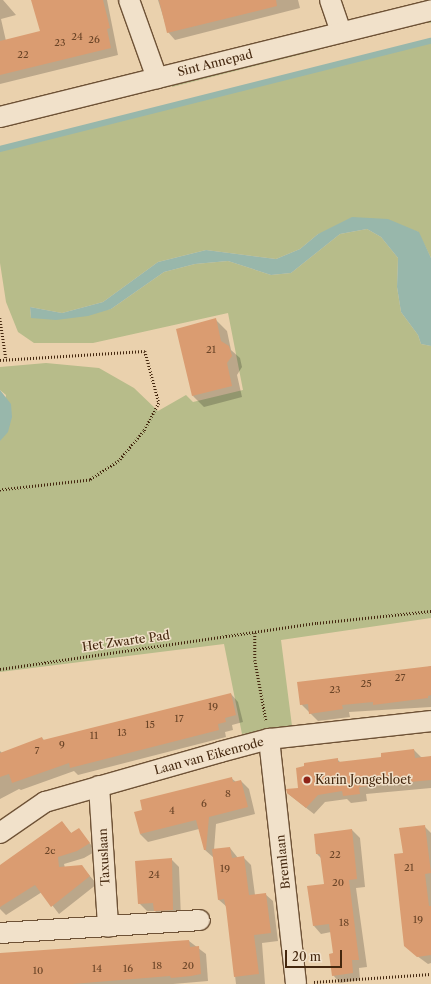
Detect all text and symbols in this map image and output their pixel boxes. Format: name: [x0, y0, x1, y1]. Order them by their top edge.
house number: 24: [71, 31, 83, 43]
house number: 26: [88, 34, 100, 46]
house number: 23: [54, 37, 66, 49]
street label: Sint Annepad: [176, 47, 254, 79]
house number: 22: [17, 49, 29, 61]
house number: 21: [206, 344, 216, 356]
street label: Het Zwarte Pad: [81, 628, 171, 654]
house number: 27: [395, 672, 405, 684]
house number: 25: [360, 678, 372, 690]
house number: 23: [329, 684, 341, 696]
house number: 19: [208, 701, 218, 713]
house number: 17: [174, 713, 184, 725]
house number: 15: [145, 719, 155, 731]
house number: 13: [117, 727, 127, 739]
house number: 11: [90, 730, 98, 742]
street label: Laan van Eikenrode: [152, 734, 266, 778]
house number: 9: [59, 739, 65, 751]
house number: 7: [35, 745, 39, 757]
place label: Karin Jongebloet: [315, 773, 411, 787]
marker: Karin Jongebloet: [302, 775, 312, 785]
house number: 8: [225, 788, 231, 800]
house number: 6: [201, 798, 207, 810]
house number: 4: [169, 805, 175, 817]
street label: Taxuslaan: [95, 828, 113, 886]
street label: Bremlaan: [273, 834, 293, 890]
house number: 2c: [45, 845, 55, 857]
house number: 22: [329, 849, 341, 861]
house number: 21: [404, 862, 414, 874]
house number: 19: [220, 863, 230, 875]
house number: 24: [148, 869, 160, 881]
house number: 20: [332, 877, 344, 889]
house number: 19: [413, 914, 423, 926]
house number: 18: [339, 917, 349, 929]
scale bar: [287, 942, 344, 968]
text: 20 m: [292, 949, 321, 964]
house number: 18: [152, 960, 162, 972]
house number: 20: [182, 960, 194, 972]
house number: 14: [92, 963, 102, 975]
house number: 16: [123, 963, 133, 975]
house number: 10: [33, 965, 43, 977]

